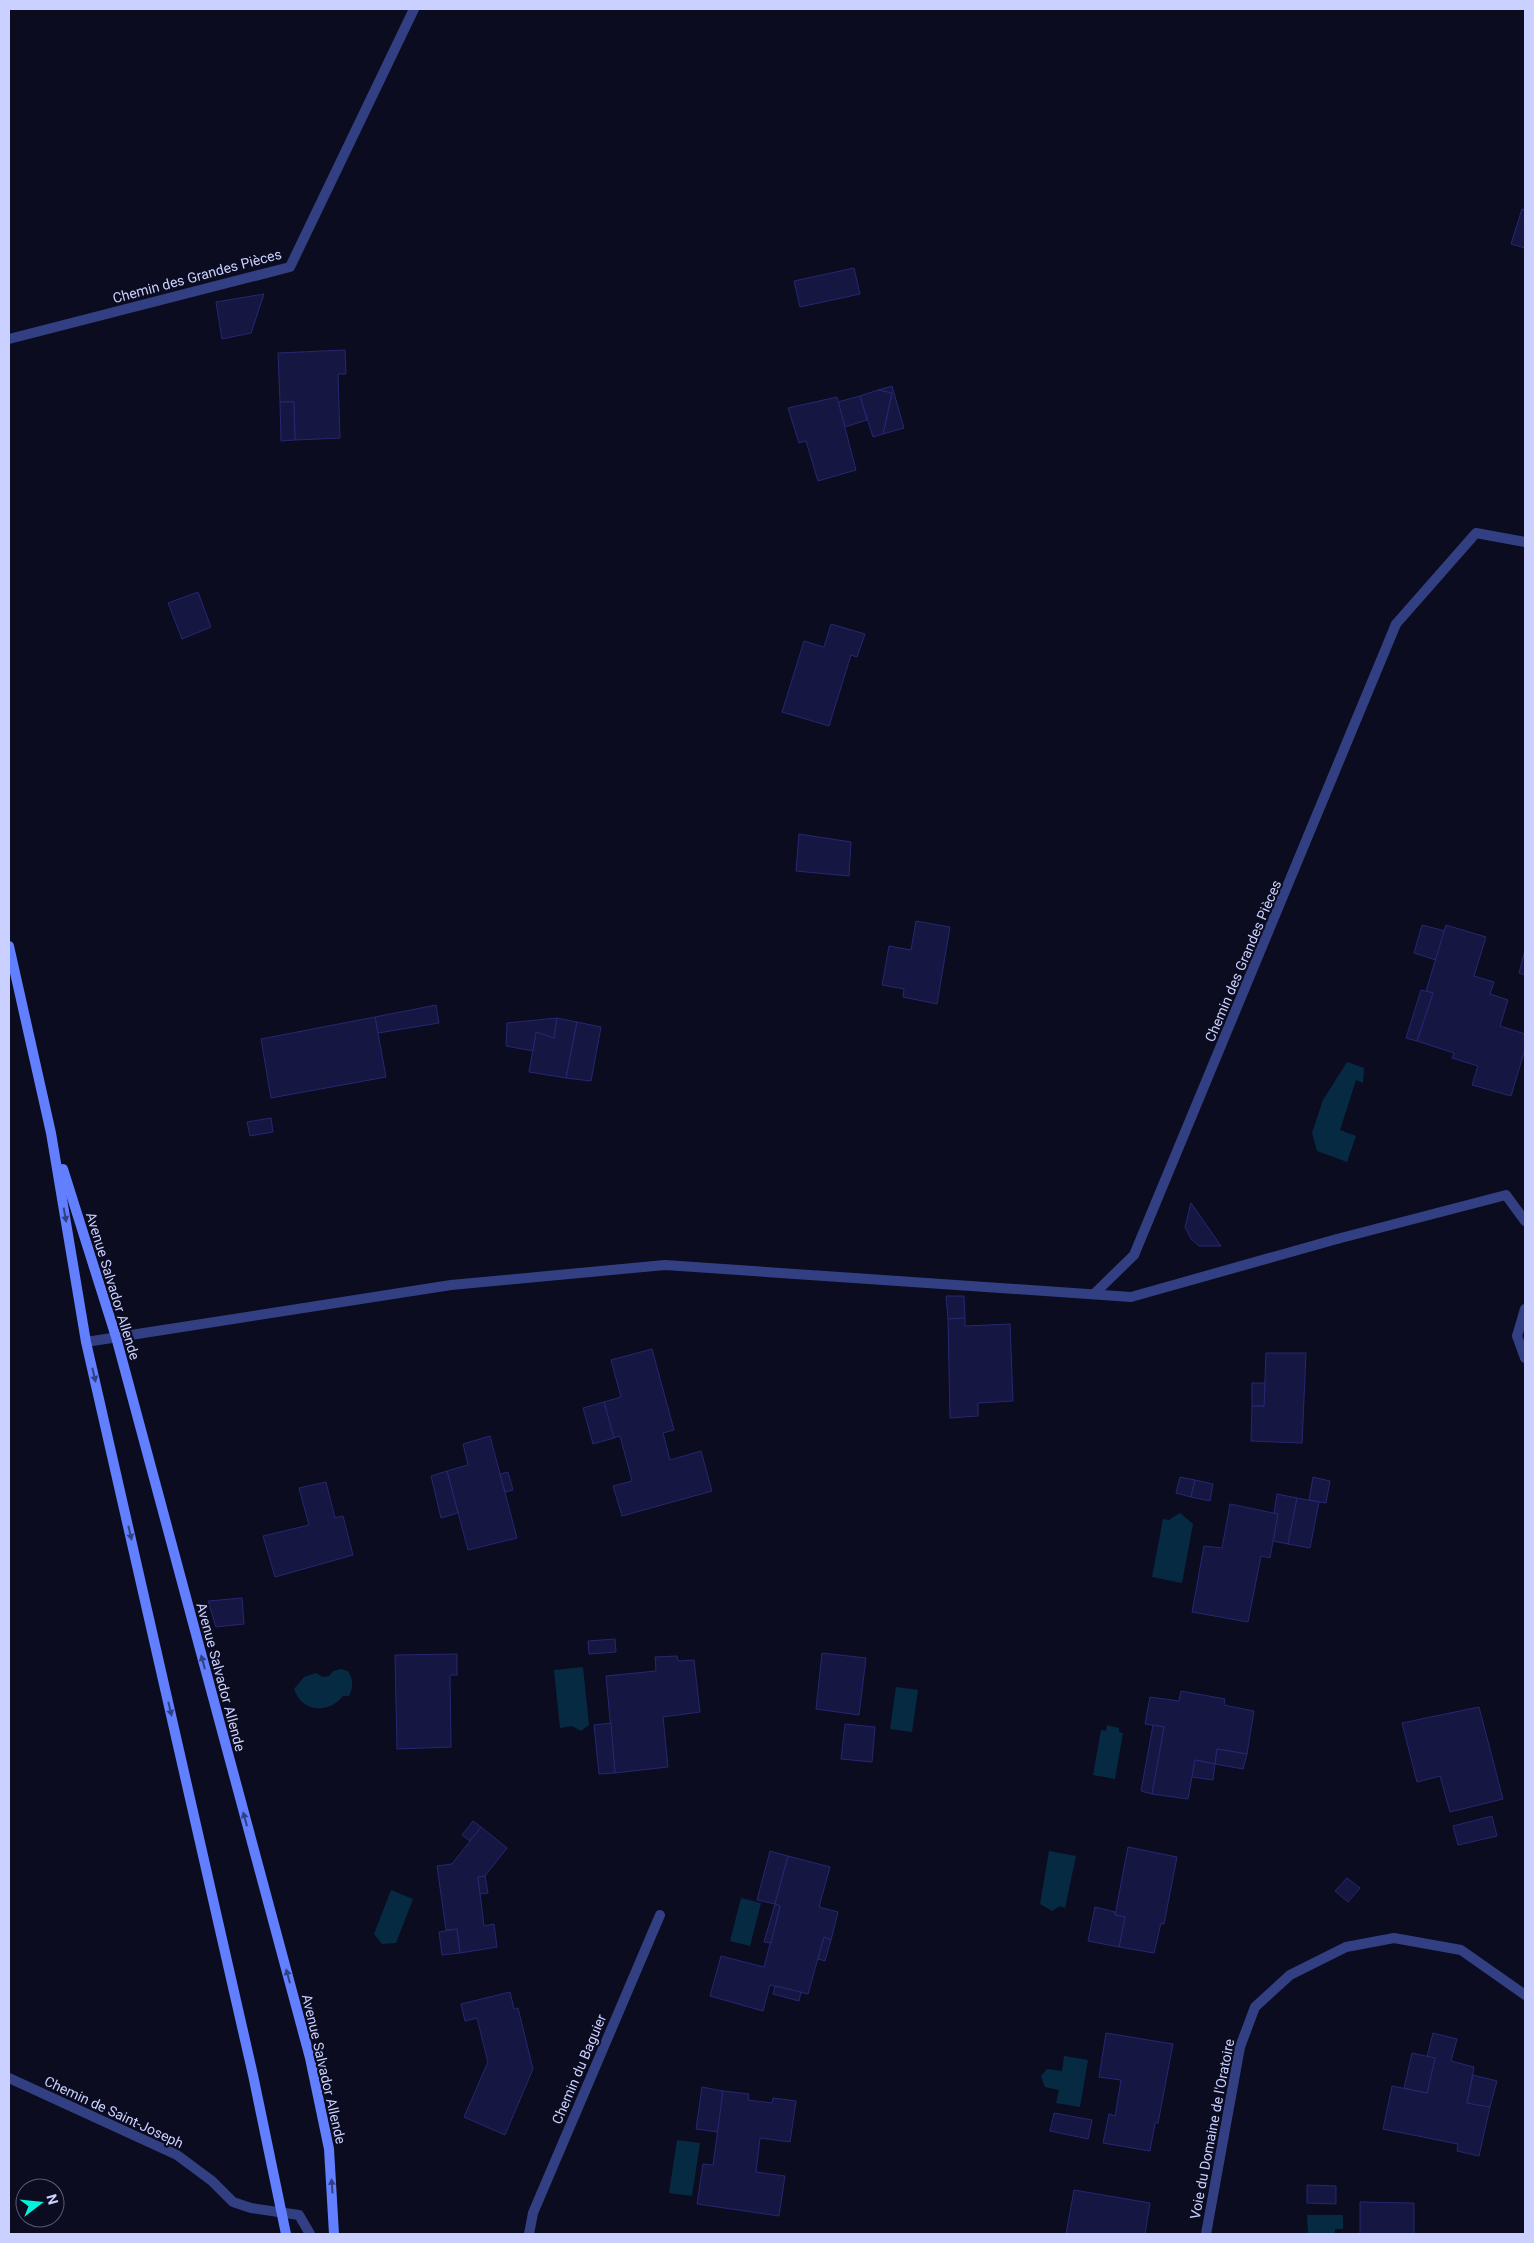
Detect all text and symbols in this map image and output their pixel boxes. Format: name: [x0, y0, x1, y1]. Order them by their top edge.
street label: Chemin des Grandes Pièces: [111, 246, 283, 306]
street label: Chemin des Grandes Pièces: [1202, 878, 1284, 1044]
one-way arrow: [61, 1207, 69, 1223]
street label: Avenue Salvador Allende: [83, 1210, 143, 1362]
one-way arrow: [90, 1367, 98, 1383]
one-way arrow: [126, 1526, 134, 1541]
street label: Avenue Salvador Allende: [193, 1601, 249, 1753]
one-way arrow: [199, 1654, 207, 1669]
one-way arrow: [166, 1701, 174, 1716]
one-way arrow: [241, 1811, 249, 1826]
one-way arrow: [283, 1968, 291, 1983]
street label: Avenue Salvador Allende: [299, 1992, 349, 2146]
street label: Chemin du Baguier: [549, 2011, 609, 2126]
street label: Voie du Domaine de l'Oratoire: [1187, 2038, 1237, 2220]
street label: Chemin de Saint-Joseph: [42, 2073, 186, 2151]
one-way arrow: [328, 2177, 336, 2193]
north arrow: [15, 2178, 65, 2228]
text: N: [43, 2192, 62, 2206]

